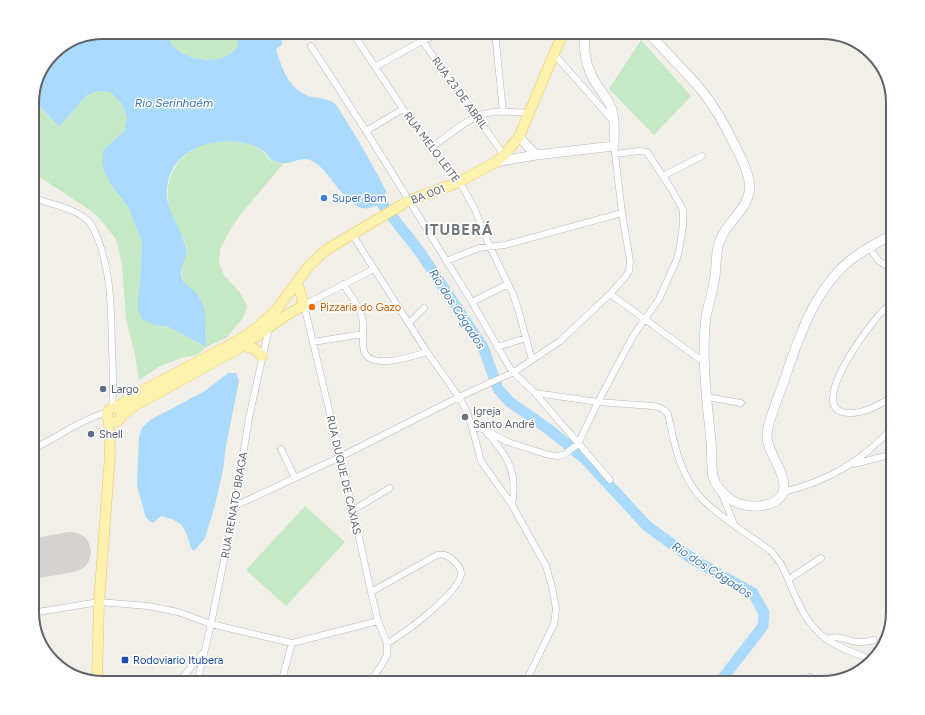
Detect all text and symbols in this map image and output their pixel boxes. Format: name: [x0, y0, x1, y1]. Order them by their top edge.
street label: RUA 23 DE ABRIL: [429, 55, 490, 132]
water label: Rio Serinhaém: [135, 96, 213, 110]
street label: RUA MELO LEITE: [401, 109, 462, 185]
street label: BA 001: [409, 182, 447, 207]
place label: Super Bom: [332, 192, 386, 205]
marker: Super Bom: [319, 193, 329, 203]
district label: ITUBERÁ: [424, 221, 494, 239]
water label: Rio dos Cágados: [426, 266, 488, 352]
place label: Pizzaria do Gazo: [320, 301, 401, 314]
marker: Pizzaria do Gazo: [307, 302, 317, 312]
place label: Largo: [111, 383, 139, 396]
marker: Largo: [98, 384, 108, 394]
place label: Igreja Santo André: [473, 405, 535, 431]
marker: Igreja Santo André: [460, 412, 470, 422]
street label: RUA DUQUE DE CAXIAS: [323, 414, 364, 536]
place label: Shell: [99, 428, 123, 441]
marker: Shell: [86, 429, 96, 439]
street label: RUA RENATO BRAGA: [219, 450, 250, 559]
water label: Rio dos Cágados: [669, 539, 755, 601]
place label: Rodoviario Itubera: [133, 654, 223, 667]
marker: Rodoviario Itubera: [120, 655, 130, 665]

